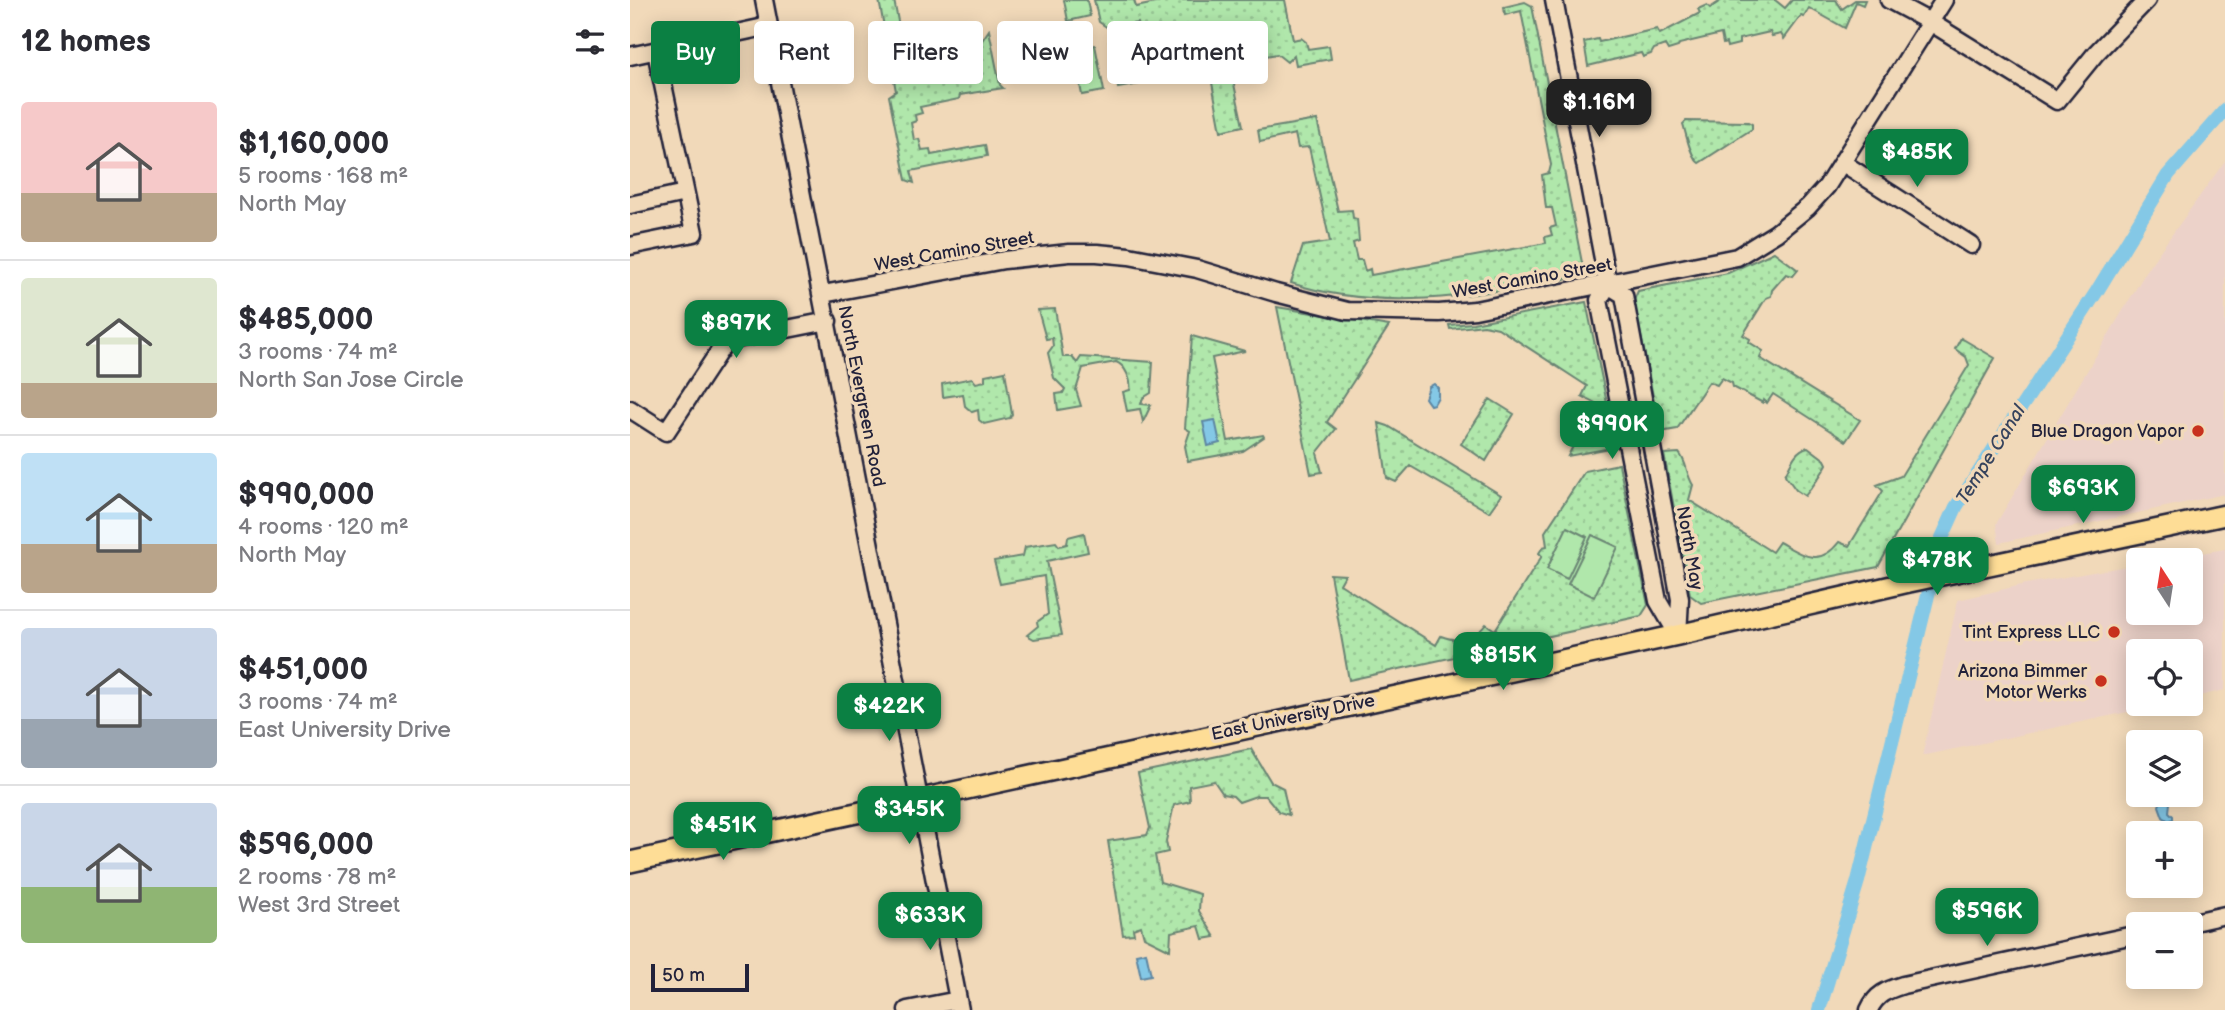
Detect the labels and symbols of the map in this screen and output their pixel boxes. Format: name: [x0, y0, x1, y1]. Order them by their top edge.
pin: $1.16M: [1542, 80, 1656, 139]
pin: $485K: [1868, 130, 1966, 189]
street label: West Camino Street: [873, 227, 1036, 276]
street label: West Camino Street: [1451, 254, 1614, 303]
pin: $897K: [687, 300, 785, 360]
street label: North Evergreen Road: [834, 304, 889, 489]
water label: Tempe Canal: [1952, 400, 2031, 509]
pin: $990K: [1563, 402, 1661, 461]
place label: Blue Dragon Vapor: [2030, 421, 2184, 442]
marker: Blue Dragon Vapor: [2190, 423, 2206, 439]
pin: $693K: [2034, 466, 2132, 525]
street label: North May: [1672, 505, 1707, 592]
pin: $478K: [1888, 538, 1986, 597]
north arrow: [2126, 548, 2203, 625]
place label: Tint Express LLC: [1962, 622, 2100, 643]
marker: Tint Express LLC: [2106, 624, 2122, 640]
pin: $815K: [1454, 632, 1552, 692]
place label: Arizona Bimmer Motor Werks: [1958, 661, 2087, 703]
marker: Arizona Bimmer Motor Werks: [2093, 673, 2109, 689]
pin: $422K: [840, 684, 938, 743]
street label: East University Drive: [1209, 690, 1377, 745]
pin: $345K: [860, 786, 958, 846]
pin: $451K: [674, 802, 772, 862]
pin: $596K: [1938, 888, 2036, 948]
pin: $633K: [881, 892, 979, 952]
scale bar: [651, 961, 749, 993]

